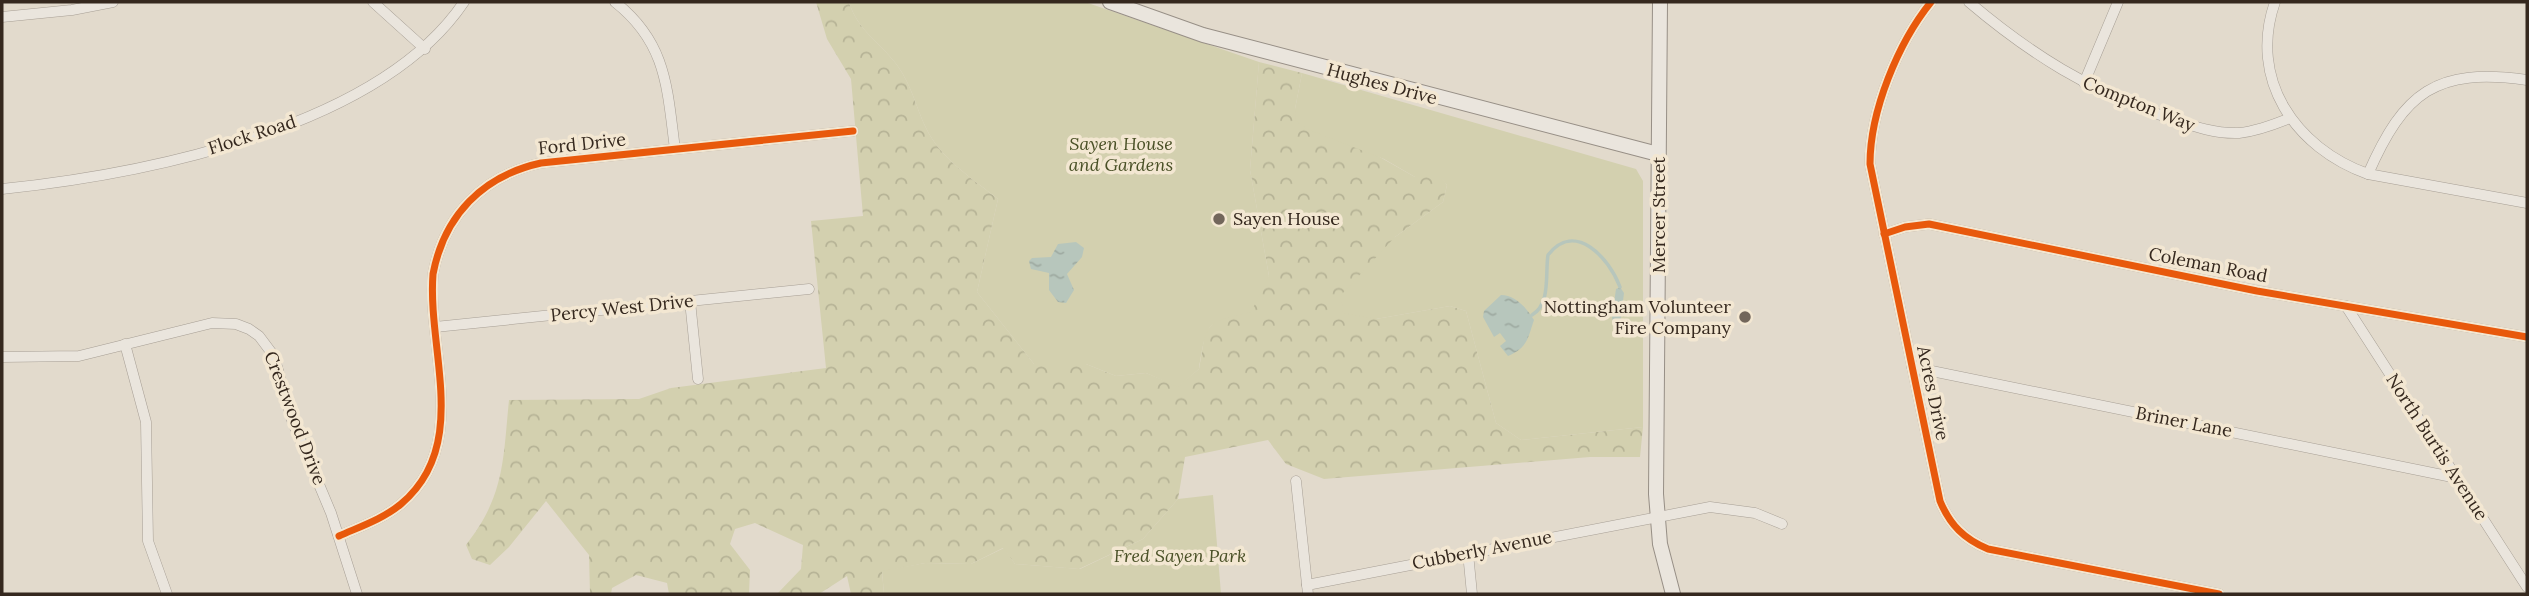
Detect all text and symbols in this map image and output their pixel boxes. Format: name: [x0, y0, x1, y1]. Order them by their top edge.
street label: Hughes Drive: [1324, 58, 1440, 109]
street label: Compton Way: [2080, 71, 2199, 137]
street label: Flock Road: [205, 109, 299, 160]
street label: Ford Drive: [537, 127, 627, 160]
park label: Sayen House and Gardens: [1069, 132, 1173, 176]
street label: Mercer Street: [1647, 157, 1670, 273]
place label: Sayen House: [1233, 207, 1340, 230]
marker: Sayen House: [1211, 211, 1227, 227]
street label: Coleman Road: [2147, 242, 2270, 287]
street label: Percy West Drive: [549, 289, 695, 326]
place label: Nottingham Volunteer Fire Company: [1543, 295, 1731, 339]
marker: Nottingham Volunteer Fire Company: [1737, 309, 1753, 325]
street label: Acres Drive: [1912, 342, 1955, 443]
street label: Crestwood Drive: [259, 348, 332, 488]
street label: North Burtis Avenue: [2381, 369, 2494, 525]
street label: Briner Lane: [2134, 401, 2235, 442]
street label: Cubberly Avenue: [1410, 525, 1554, 574]
park label: Fred Sayen Park: [1114, 544, 1246, 567]

